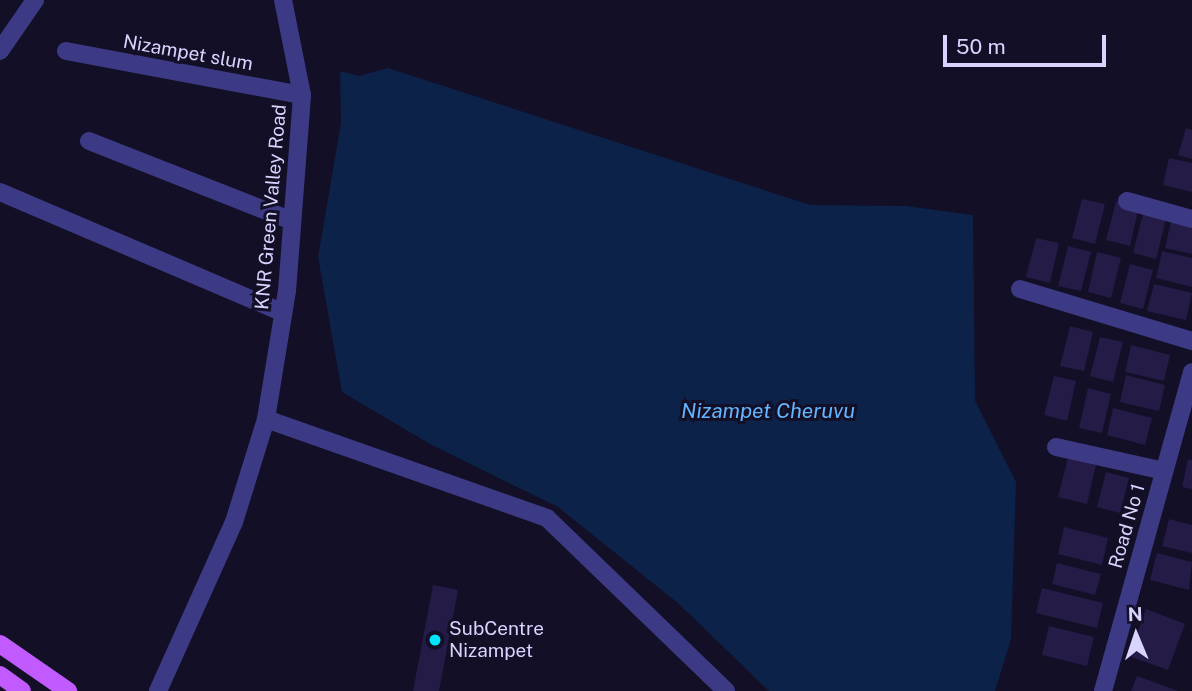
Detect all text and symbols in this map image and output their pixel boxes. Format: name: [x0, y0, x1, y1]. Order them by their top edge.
scale bar: [947, 21, 1110, 65]
street label: Nizampet slum: [121, 30, 255, 76]
text: 50 m: [956, 34, 1006, 59]
street label: KNR Green Valley Road: [251, 103, 291, 311]
water label: Nizampet Cheruvu: [681, 398, 855, 424]
street label: Road No 1: [1104, 481, 1150, 571]
north arrow: [1101, 600, 1171, 670]
text: N: [1127, 603, 1143, 625]
place label: SubCentre Nizampet: [449, 618, 544, 662]
marker: SubCentre Nizampet: [427, 632, 443, 648]

